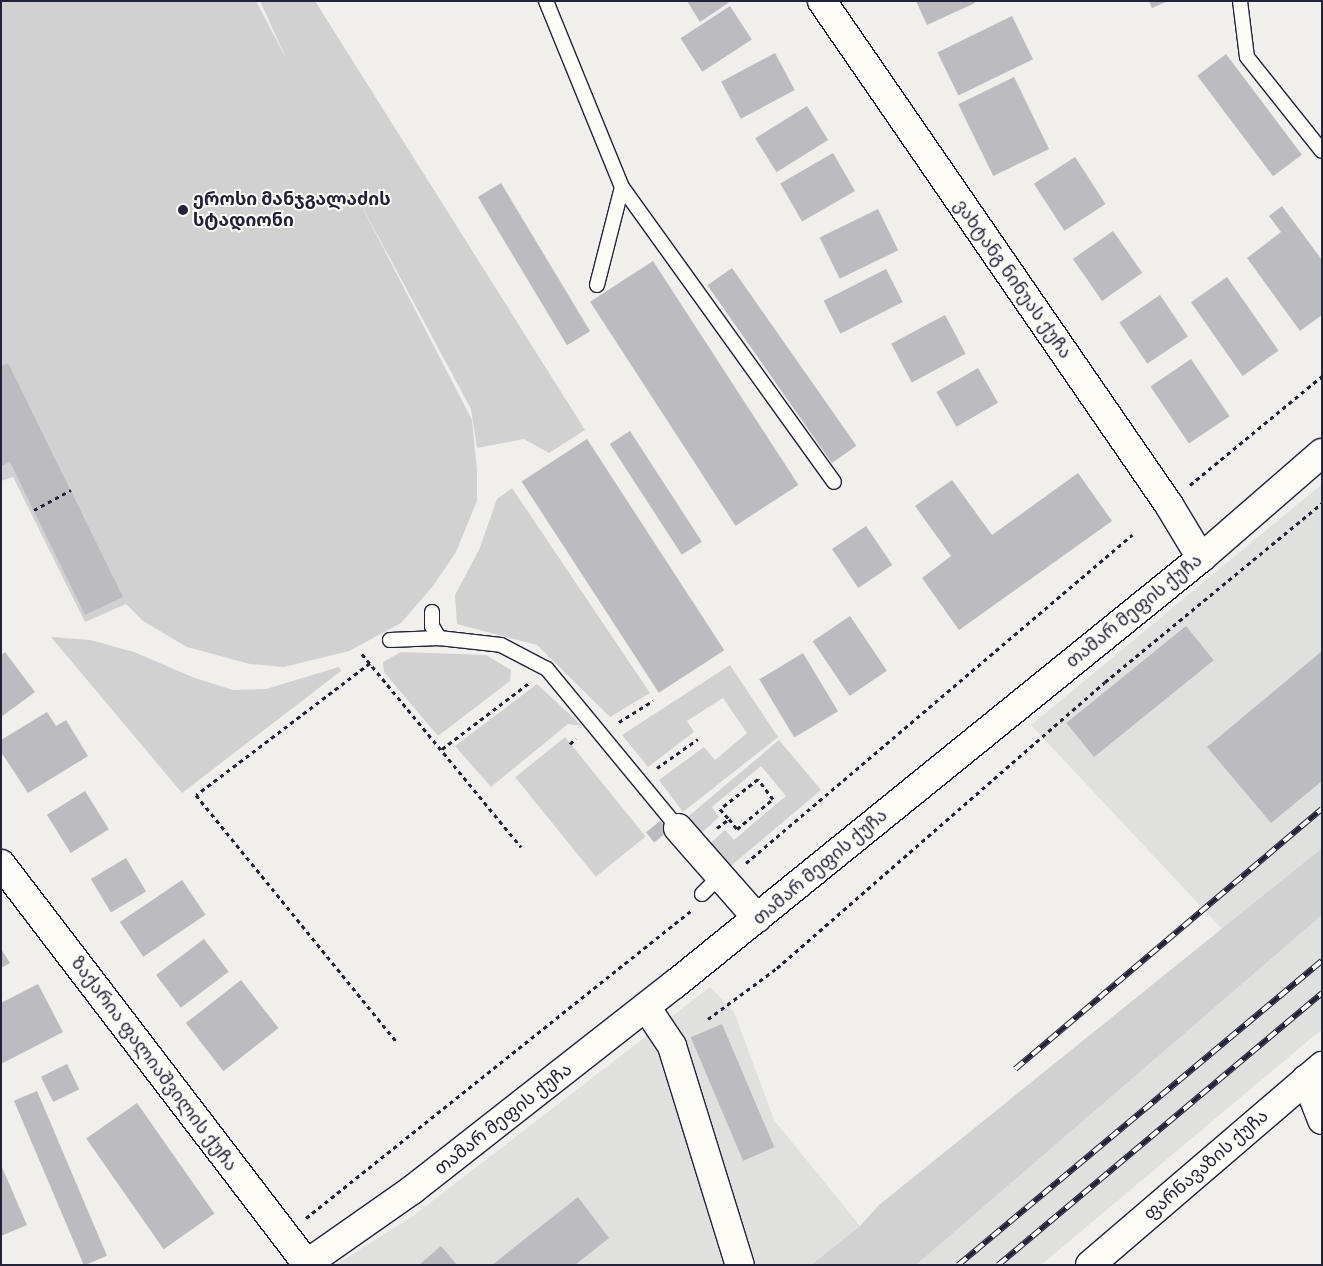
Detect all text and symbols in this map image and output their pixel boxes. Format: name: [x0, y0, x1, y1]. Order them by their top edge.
place label: ეროსი მანჯგალაძის სტადიონი: [193, 189, 390, 232]
street label: ვახტანგ ნინუას ქუჩა: [950, 195, 1076, 363]
marker: ეროსი მანჯგალაძის სტადიონი: [177, 204, 189, 216]
street label: თამარ მეფის ქუჩა: [1062, 549, 1206, 673]
street label: თამარ მეფის ქუჩა: [748, 804, 892, 930]
street label: ზაქარია ფალიაშვილის ქუჩა: [66, 953, 242, 1175]
street label: თამარ მეფის ქუჩა: [430, 1058, 576, 1180]
street label: ფარნავაზის ქუჩა: [1139, 1105, 1273, 1225]

